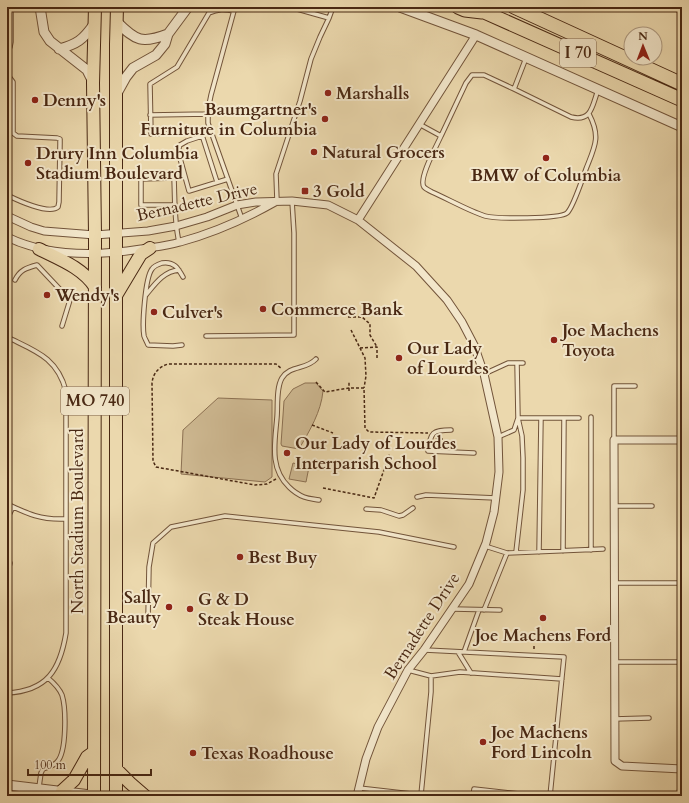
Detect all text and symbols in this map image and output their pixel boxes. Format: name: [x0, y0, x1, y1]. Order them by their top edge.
north arrow: [623, 26, 663, 66]
text: N: [638, 29, 648, 44]
road number: I 70: [560, 39, 596, 67]
place label: Marshalls: [336, 82, 409, 105]
marker: Marshalls: [323, 88, 333, 98]
place label: Denny's: [43, 89, 106, 112]
marker: Denny's: [30, 95, 40, 105]
place label: Baumgartner's Furniture in Columbia: [140, 98, 318, 141]
marker: Baumgartner's Furniture in Columbia: [320, 114, 330, 124]
place label: Natural Grocers: [322, 141, 445, 164]
place label: Drury Inn Columbia Stadium Boulevard: [36, 142, 199, 185]
marker: Natural Grocers: [309, 147, 319, 157]
marker: BMW of Columbia: [541, 153, 551, 163]
marker: Drury Inn Columbia Stadium Boulevard: [23, 158, 33, 168]
place label: BMW of Columbia: [471, 164, 622, 187]
street label: Bernadette Drive: [134, 177, 260, 227]
place label: 3 Gold: [313, 180, 365, 203]
marker: 3 Gold: [300, 186, 310, 196]
place label: Wendy's: [54, 284, 119, 307]
marker: Wendy's: [42, 290, 52, 300]
place label: Commerce Bank: [271, 298, 404, 321]
place label: Culver's: [162, 301, 223, 324]
marker: Commerce Bank: [258, 304, 268, 314]
marker: Culver's: [149, 307, 159, 317]
place label: Joe Machens Toyota: [559, 319, 659, 362]
marker: Joe Machens Toyota: [549, 335, 559, 345]
place label: Our Lady of Lourdes: [407, 337, 489, 380]
marker: Our Lady of Lourdes: [394, 353, 404, 363]
road number: MO 740: [61, 387, 129, 415]
street label: North Stadium Boulevard: [66, 428, 89, 614]
place label: Our Lady of Lourdes Interparish School: [295, 432, 456, 475]
marker: Our Lady of Lourdes Interparish School: [282, 448, 292, 458]
place label: Best Buy: [248, 546, 318, 569]
marker: Best Buy: [235, 552, 245, 562]
street label: Bernadette Drive: [379, 568, 465, 684]
place label: Sally Beauty: [106, 586, 161, 629]
place label: G & D Steak House: [198, 588, 295, 631]
marker: Sally Beauty: [164, 602, 174, 612]
marker: G & D Steak House: [185, 604, 195, 614]
marker: Joe Machens Ford: [538, 613, 548, 623]
place label: Joe Machens Ford: [472, 624, 612, 647]
place label: Joe Machens Ford Lincoln: [488, 721, 592, 764]
marker: Joe Machens Ford Lincoln: [478, 737, 488, 747]
place label: Texas Roadhouse: [201, 742, 334, 765]
marker: Texas Roadhouse: [188, 748, 198, 758]
scale bar: [28, 751, 151, 777]
text: 100 m: [34, 757, 67, 773]

